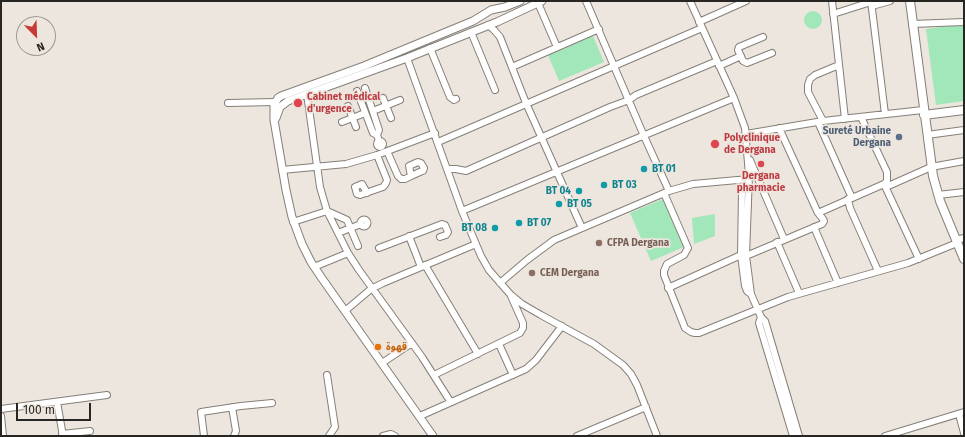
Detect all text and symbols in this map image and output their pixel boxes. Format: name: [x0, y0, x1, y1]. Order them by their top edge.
north arrow: [16, 16, 56, 56]
text: N: [35, 39, 46, 54]
place label: Cabinet médical d'urgence: [307, 91, 380, 114]
marker: Cabinet médical d'urgence: [292, 97, 304, 109]
place label: Sureté Urbaine Dergana: [823, 125, 891, 148]
place label: Polyclinique de Dergana: [724, 132, 780, 156]
marker: Sureté Urbaine Dergana: [894, 132, 904, 142]
marker: Polyclinique de Dergana: [709, 138, 721, 150]
marker: Dergana pharmacie: [756, 159, 766, 169]
place label: BT 01: [652, 163, 676, 175]
marker: BT 01: [639, 164, 649, 174]
place label: Dergana pharmacie: [737, 170, 785, 194]
place label: BT 03: [612, 179, 637, 191]
marker: BT 03: [599, 180, 609, 190]
place label: BT 04: [546, 185, 571, 197]
marker: BT 04: [574, 186, 584, 196]
place label: BT 05: [567, 198, 592, 210]
marker: BT 05: [554, 199, 564, 209]
place label: BT 07: [527, 217, 551, 229]
marker: BT 07: [514, 218, 524, 228]
place label: BT 08: [462, 222, 487, 234]
marker: BT 08: [490, 223, 500, 233]
place label: CFPA Dergana: [607, 237, 669, 249]
marker: CFPA Dergana: [594, 238, 604, 248]
place label: CEM Dergana: [540, 267, 599, 279]
marker: CEM Dergana: [527, 268, 537, 278]
place label: قهوة: [386, 341, 407, 353]
marker: قهوة: [373, 342, 383, 352]
scale bar: [18, 395, 93, 421]
text: 100 m: [23, 403, 55, 417]

